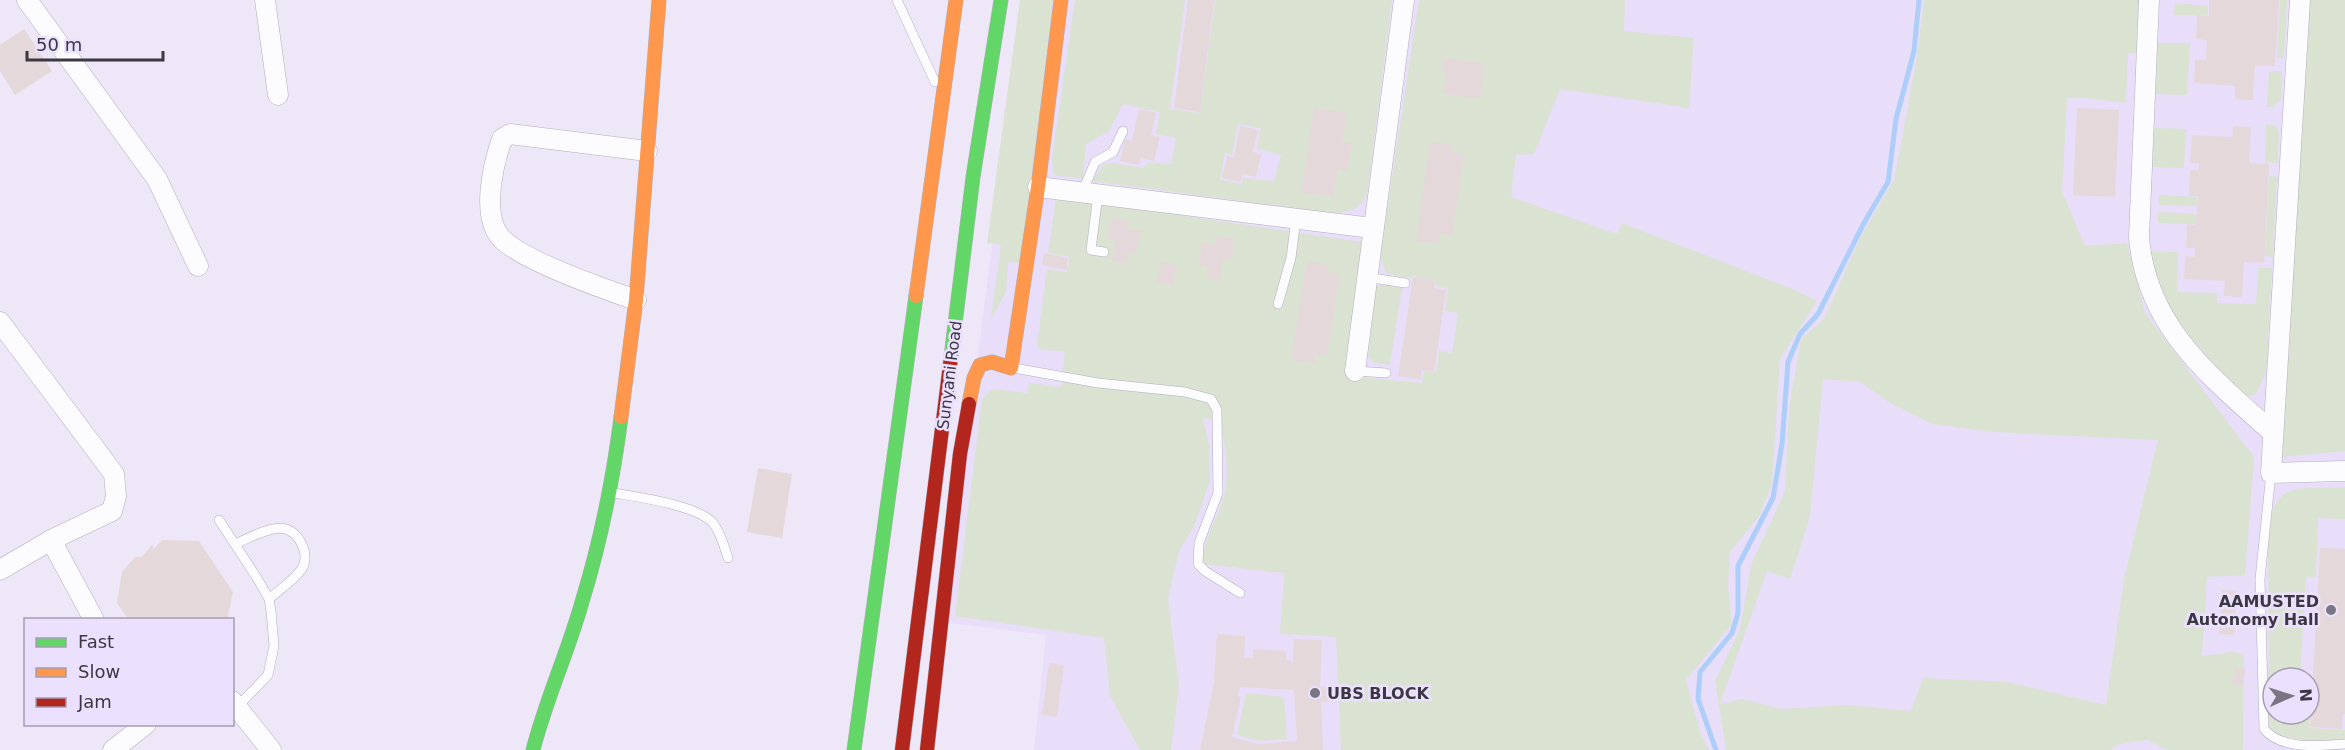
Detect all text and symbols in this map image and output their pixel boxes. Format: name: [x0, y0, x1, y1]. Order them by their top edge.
scale bar: [27, 24, 164, 62]
text: 50 m: [36, 34, 82, 55]
street label: Sunyani Road: [933, 320, 966, 431]
place label: AAMUSTED Autonomy Hall: [2186, 592, 2319, 629]
marker: AAMUSTED Autonomy Hall: [2324, 603, 2338, 617]
legend: [24, 618, 234, 726]
text: Fast: [78, 631, 114, 652]
text: Slow: [78, 661, 120, 682]
north arrow: [2261, 666, 2321, 726]
place label: UBS BLOCK: [1327, 684, 1429, 703]
marker: UBS BLOCK: [1308, 686, 1322, 700]
text: N: [2296, 688, 2315, 702]
text: Jam: [77, 691, 112, 712]

